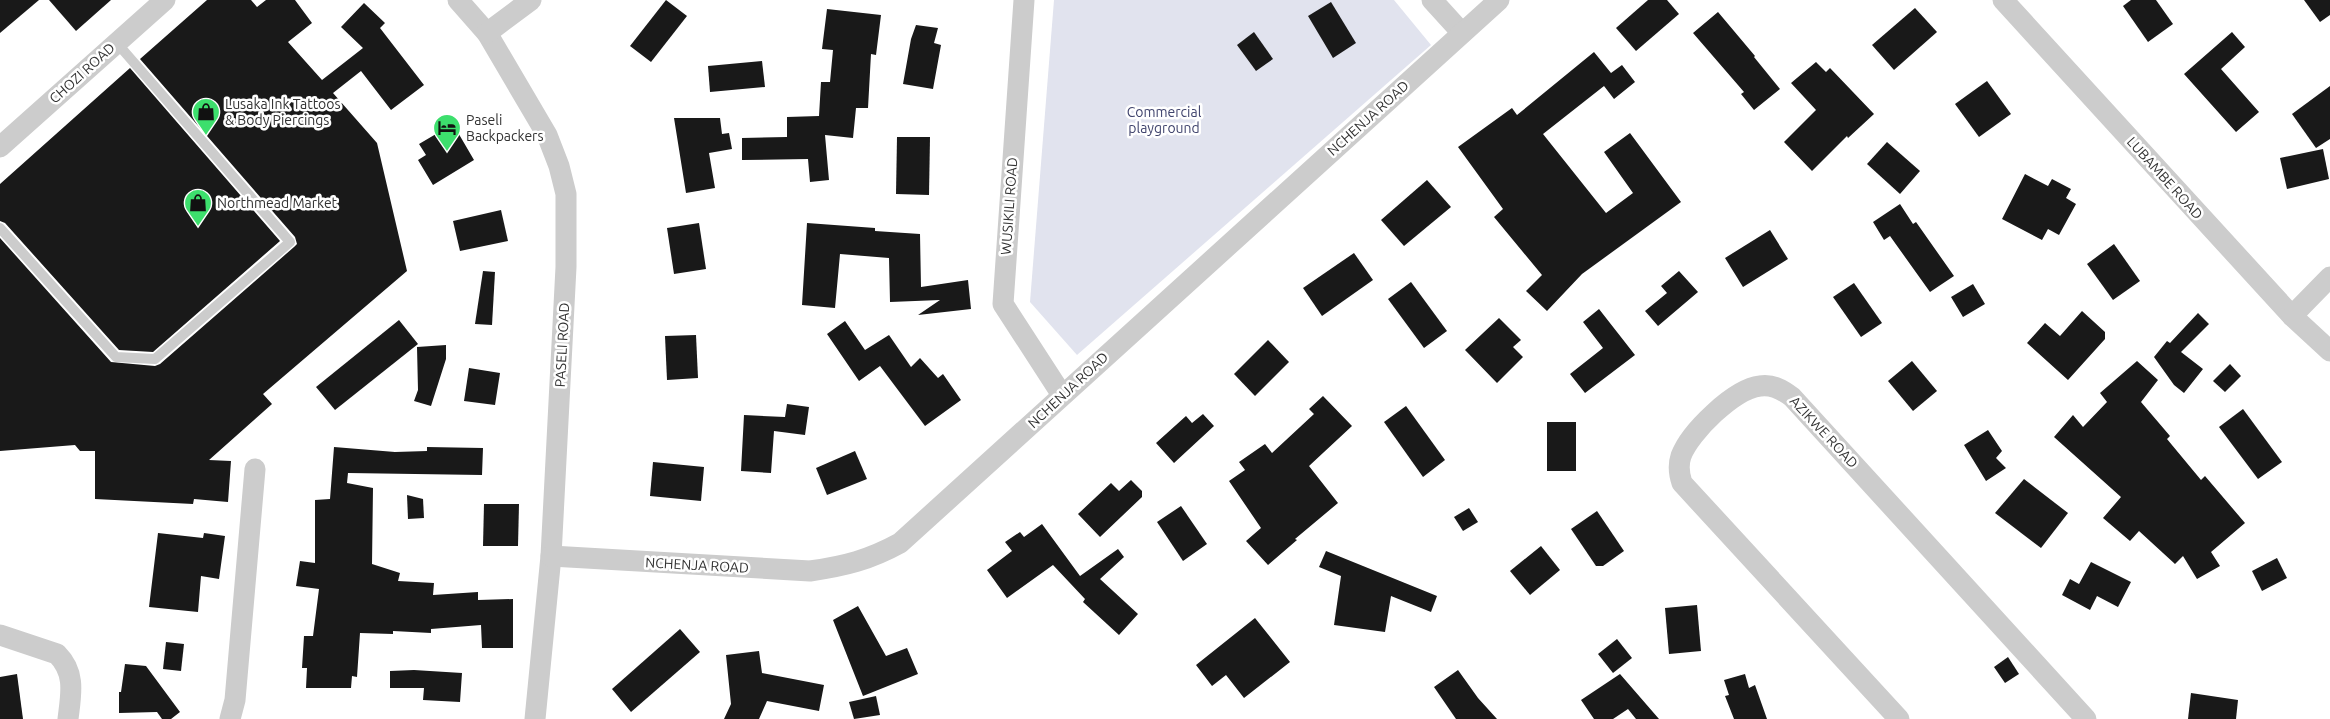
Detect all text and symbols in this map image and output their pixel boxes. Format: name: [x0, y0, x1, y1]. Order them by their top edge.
street label: CHOZI ROAD: [46, 39, 118, 106]
street label: NCHENJA ROAD: [1324, 77, 1412, 159]
place label: Lusaka Ink Tattoos & Body Piercings: [225, 96, 341, 128]
shop icon: Lusaka Ink Tattoos & Body Piercings: [191, 97, 221, 136]
park label: Commercial playground: [1127, 104, 1202, 136]
place label: Paseli Backpackers: [466, 112, 544, 144]
hotel icon: Paseli Backpackers: [432, 113, 462, 152]
street label: LUBAMBE ROAD: [2124, 134, 2206, 222]
street label: WUSIKILI ROAD: [998, 157, 1020, 255]
shop icon: Northmead Market: [183, 188, 213, 227]
place label: Northmead Market: [217, 195, 338, 211]
street label: PASELI ROAD: [552, 302, 572, 388]
street label: NCHENJA ROAD: [1025, 349, 1111, 431]
street label: AZIKWE ROAD: [1787, 393, 1861, 471]
street label: NCHENJA ROAD: [645, 554, 749, 576]

